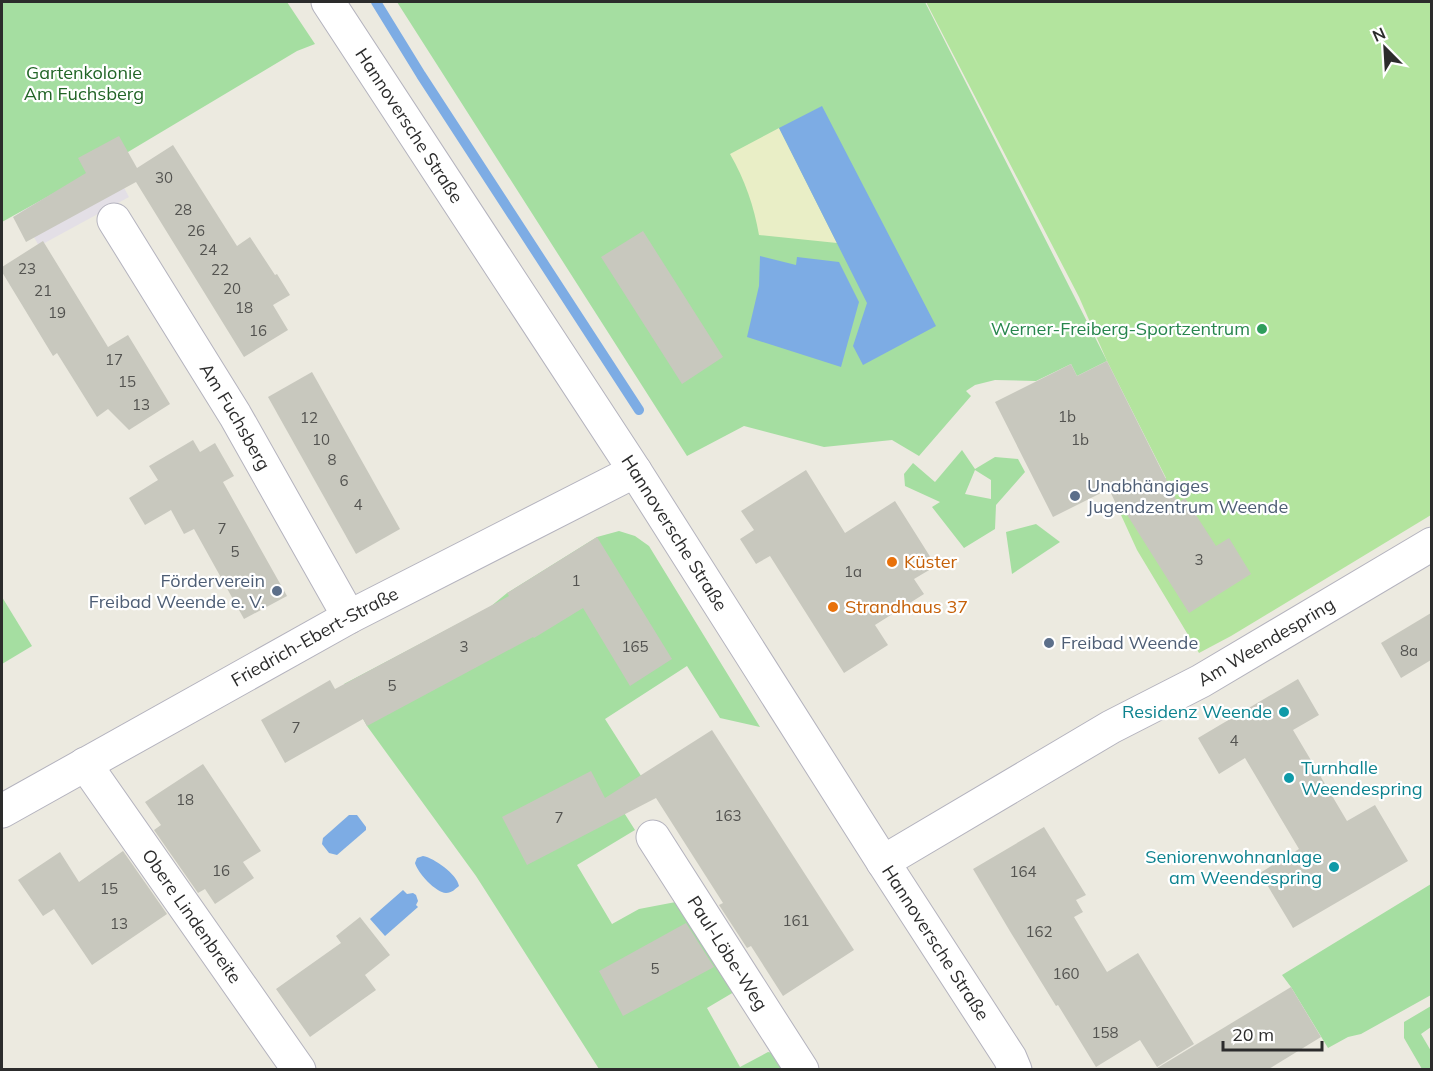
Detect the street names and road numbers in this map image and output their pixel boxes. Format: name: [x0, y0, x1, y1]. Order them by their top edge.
street label: Hannoversche Straße: [350, 44, 469, 207]
street label: Am Fuchsberg: [195, 359, 276, 474]
street label: Hannoversche Straße: [617, 450, 733, 615]
street label: Friedrich-Ebert-Straße: [227, 582, 402, 692]
street label: Am Weendespring: [1193, 592, 1339, 691]
street label: Obere Lindenbreite: [137, 845, 247, 988]
street label: Hannoversche Straße: [877, 861, 995, 1025]
street label: Paul-Löbe-Weg: [683, 891, 773, 1015]

